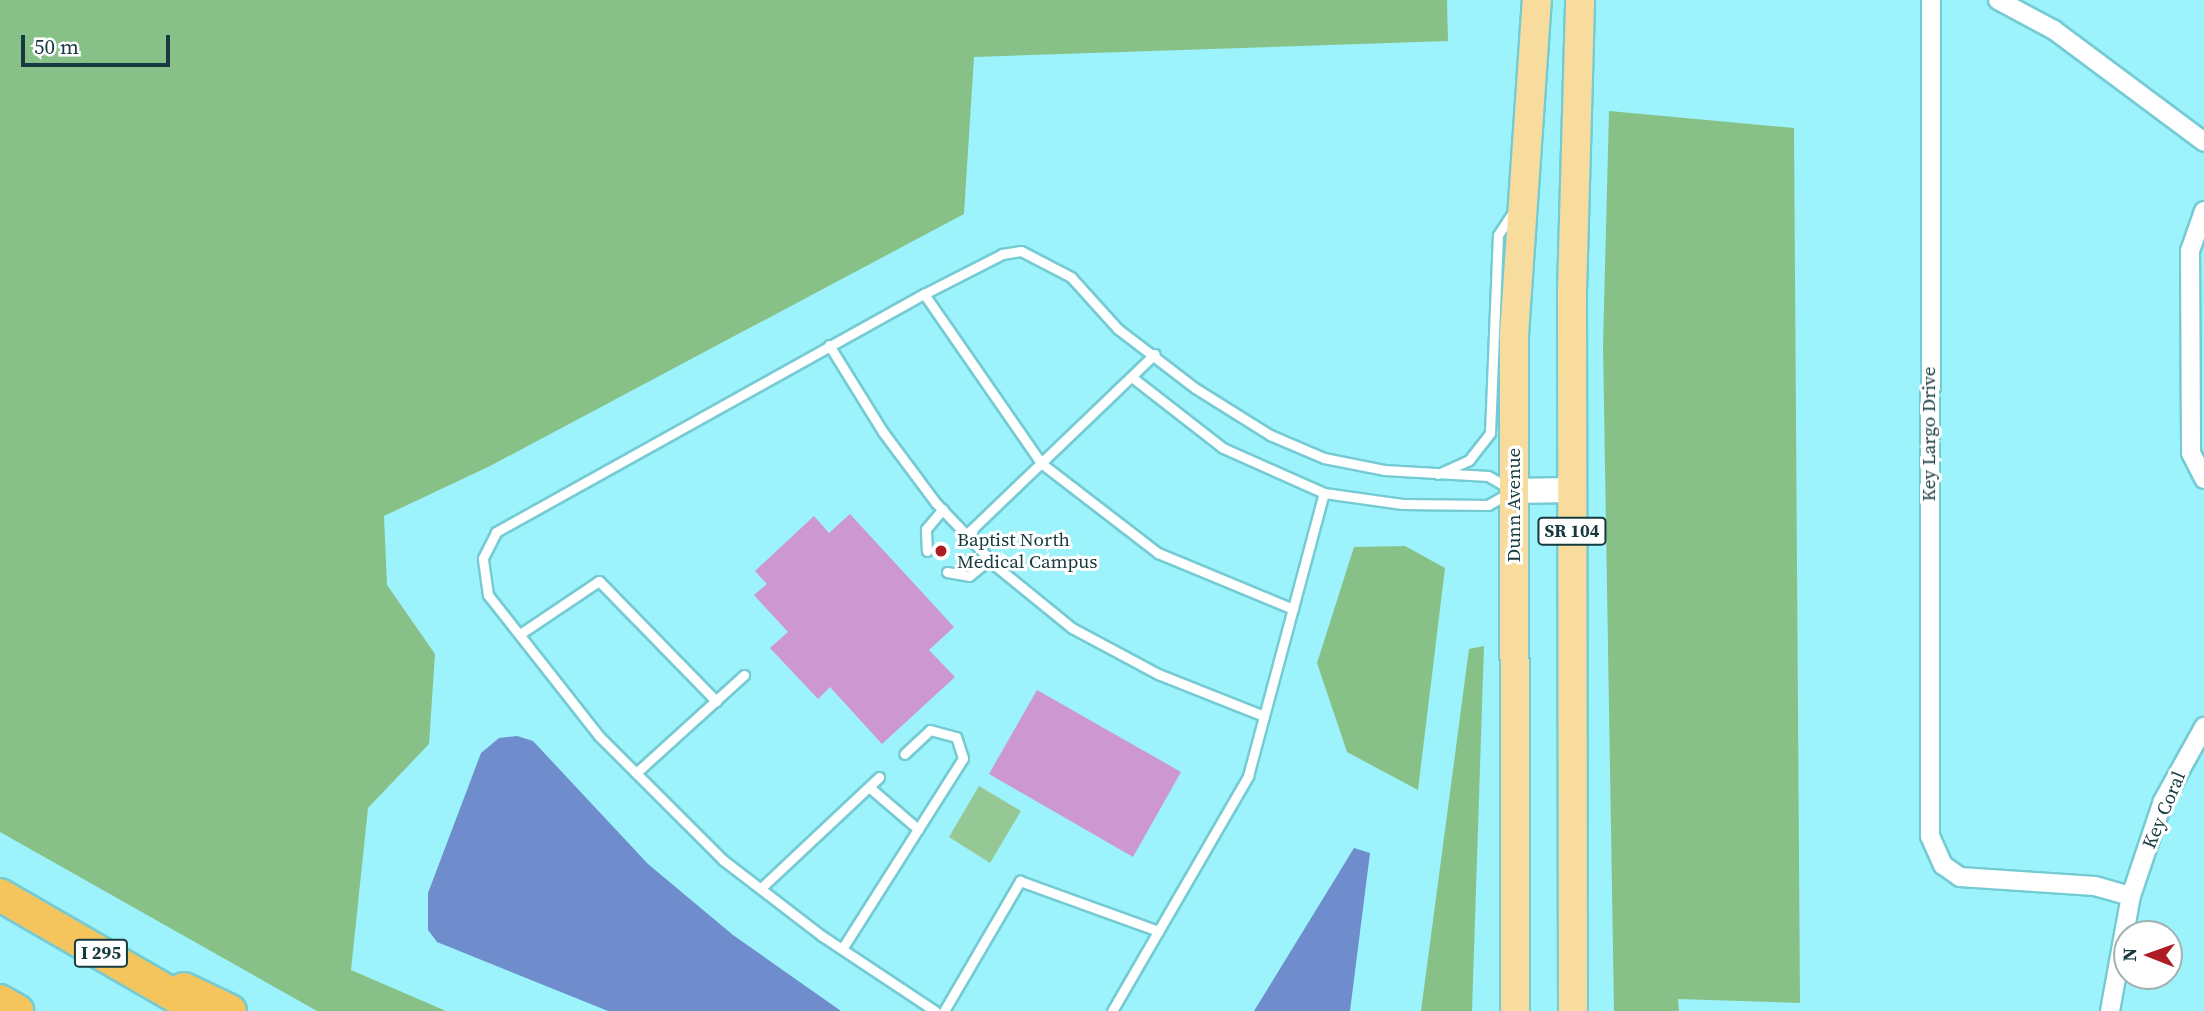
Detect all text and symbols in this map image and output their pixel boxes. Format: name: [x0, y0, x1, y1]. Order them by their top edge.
scale bar: [24, 21, 173, 65]
text: 50 m: [34, 32, 79, 61]
street label: Key Largo Drive: [1918, 366, 1940, 502]
street label: Dunn Avenue: [1503, 448, 1525, 562]
road number: SR 104: [1537, 516, 1607, 546]
place label: Baptist North Medical Campus: [957, 529, 1098, 573]
marker: Baptist North Medical Campus: [931, 541, 951, 561]
street label: Key Coral: [2138, 768, 2190, 852]
north arrow: [2113, 920, 2183, 990]
road number: I 295: [73, 938, 129, 968]
text: N: [2116, 948, 2142, 962]

